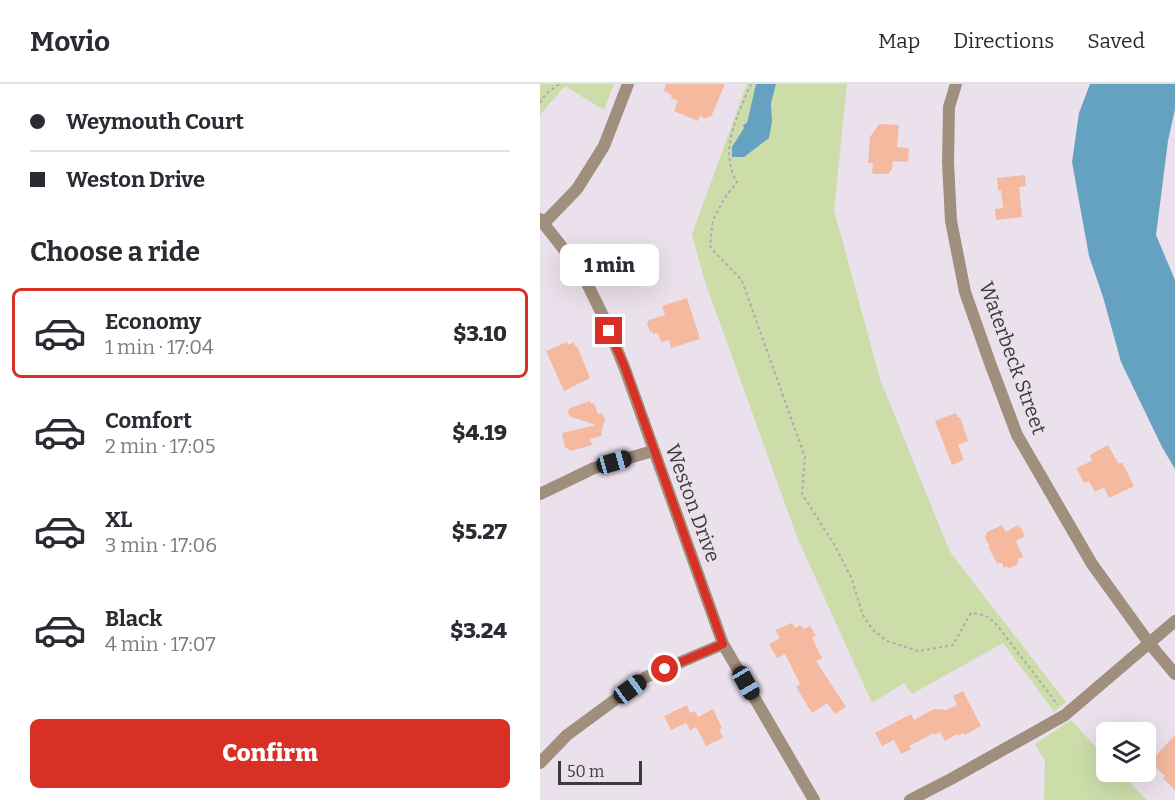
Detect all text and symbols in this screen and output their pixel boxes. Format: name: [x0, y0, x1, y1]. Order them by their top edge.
text: Movio: [30, 25, 110, 58]
text: Map: [878, 28, 920, 54]
text: Directions: [953, 28, 1054, 54]
text: Saved: [1087, 28, 1145, 54]
text: Weymouth Court: [66, 108, 244, 135]
text: Weston Drive: [66, 166, 205, 193]
text: Choose a ride: [30, 236, 200, 268]
callout: 1 min: [560, 244, 658, 286]
text: 1 min: [584, 253, 635, 277]
street label: Waterbeck Street: [974, 279, 1052, 437]
icon: car: [33, 306, 87, 360]
text: Economy: [105, 308, 201, 335]
route end: [595, 317, 622, 344]
text: $3.10: [453, 320, 507, 347]
text: 1 min · 17:04: [105, 335, 214, 359]
icon: car: [33, 405, 87, 459]
text: Comfort: [105, 407, 192, 434]
text: $4.19: [452, 419, 507, 446]
text: 2 min · 17:05: [105, 434, 215, 458]
street label: Weston Drive: [661, 441, 725, 565]
car: [594, 448, 634, 476]
icon: car: [33, 504, 87, 558]
text: XL: [105, 506, 132, 533]
text: $5.27: [452, 518, 507, 545]
text: 3 min · 17:06: [105, 533, 217, 557]
icon: car: [33, 603, 87, 657]
text: Black: [105, 605, 162, 632]
text: $3.24: [450, 617, 507, 644]
text: 4 min · 17:07: [105, 632, 216, 656]
route start: [651, 655, 678, 682]
car: [729, 663, 763, 703]
car: [610, 671, 650, 707]
button: Confirm: [30, 719, 510, 788]
map controls: [1096, 722, 1156, 782]
button: layers: [1096, 722, 1156, 782]
scale bar: [558, 758, 642, 786]
text: 50 m: [567, 762, 604, 781]

